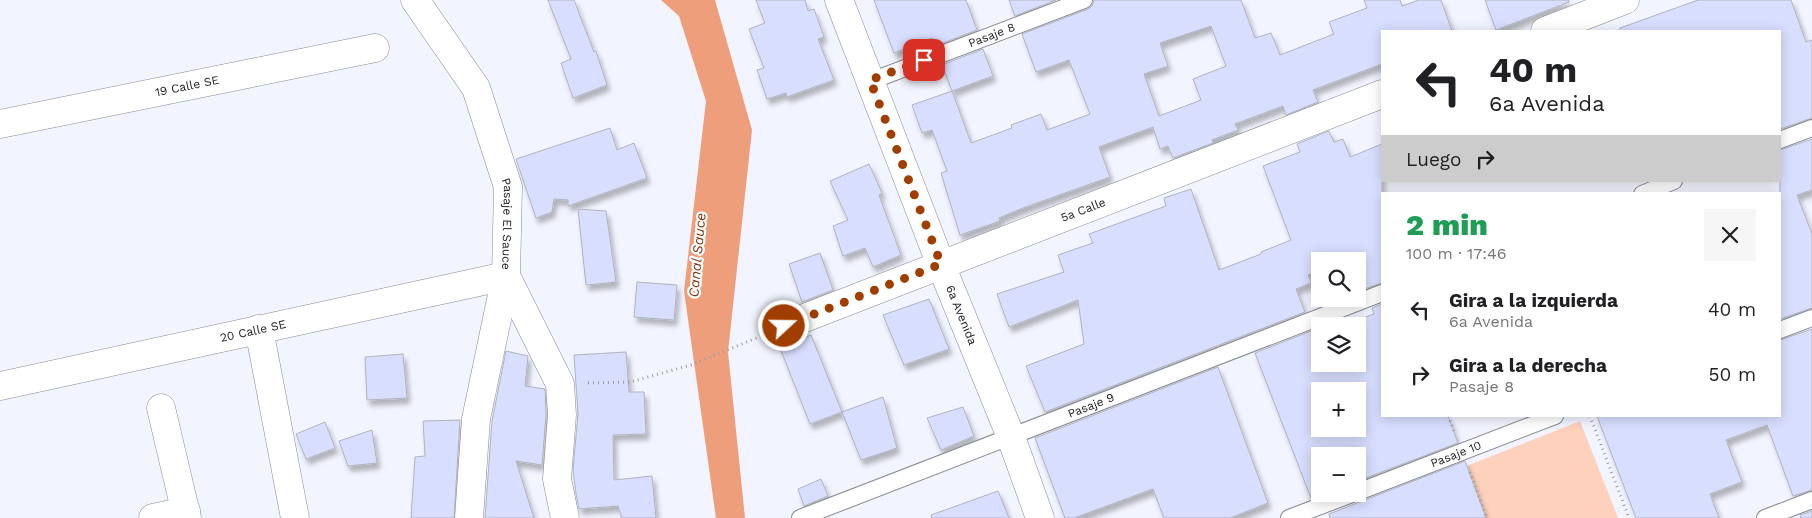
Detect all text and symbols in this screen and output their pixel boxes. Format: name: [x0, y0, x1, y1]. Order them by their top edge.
street label: Pasaje 8: [966, 20, 1017, 50]
pin: [903, 39, 945, 81]
icon: arrive: [910, 46, 938, 74]
text: 40 m: [1489, 49, 1577, 91]
icon: left: [1406, 50, 1471, 115]
street label: 19 Calle SE: [154, 73, 221, 99]
text: 6a Avenida: [1489, 91, 1605, 116]
icon: right: [1471, 145, 1499, 173]
text: Luego: [1406, 148, 1461, 171]
street label: Pasaje El Sauce: [499, 176, 515, 270]
street label: 5a Calle: [1059, 195, 1108, 225]
text: 2 min: [1406, 207, 1488, 242]
button: close: [1704, 209, 1756, 261]
water label: Canal Sauce: [685, 212, 709, 298]
text: 100 m · 17:46: [1406, 244, 1507, 263]
map controls: [1311, 252, 1366, 502]
button: search: [1311, 252, 1366, 307]
street label: 6a Avenida: [943, 283, 980, 347]
text: Gira a la izquierda: [1449, 289, 1618, 312]
icon: left: [1406, 296, 1434, 324]
text: 40 m: [1708, 298, 1756, 321]
position arrow: [757, 299, 809, 351]
text: 6a Avenida: [1449, 312, 1533, 331]
street label: 20 Calle SE: [219, 317, 288, 345]
button: layers: [1311, 317, 1366, 372]
text: Gira a la derecha: [1449, 354, 1607, 377]
icon: right: [1406, 361, 1434, 389]
text: 50 m: [1709, 363, 1756, 386]
text: Pasaje 8: [1449, 377, 1514, 396]
button: +: [1311, 382, 1366, 437]
street label: Pasaje 9: [1066, 390, 1116, 421]
street label: Pasaje 10: [1429, 438, 1483, 470]
button: −: [1311, 447, 1366, 502]

